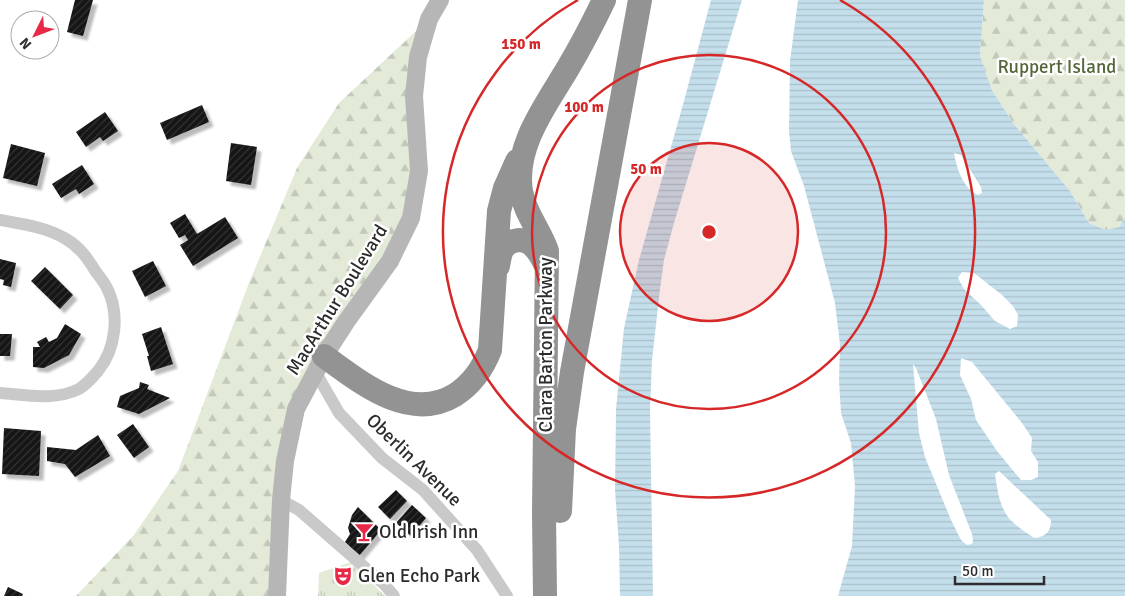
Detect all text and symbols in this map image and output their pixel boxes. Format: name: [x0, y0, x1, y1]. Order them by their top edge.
north arrow: [10, 10, 60, 60]
text: N: [16, 34, 35, 53]
text: 150 m: [501, 35, 541, 53]
park label: Ruppert Island: [998, 55, 1116, 79]
text: 100 m: [564, 98, 604, 116]
text: 50 m: [630, 160, 662, 178]
street label: MacArthur Boulevard: [281, 220, 393, 380]
centre of rings: [700, 223, 718, 241]
street label: Clara Barton Parkway: [534, 257, 558, 433]
street label: Oberlin Avenue: [361, 408, 467, 512]
place label: Old Irish Inn: [379, 520, 478, 544]
bar icon: Old Irish Inn: [353, 521, 375, 543]
scale bar: [955, 554, 1044, 586]
text: 50 m: [962, 562, 993, 580]
place label: Glen Echo Park: [358, 564, 481, 588]
theatre icon: Glen Echo Park: [332, 565, 354, 587]

